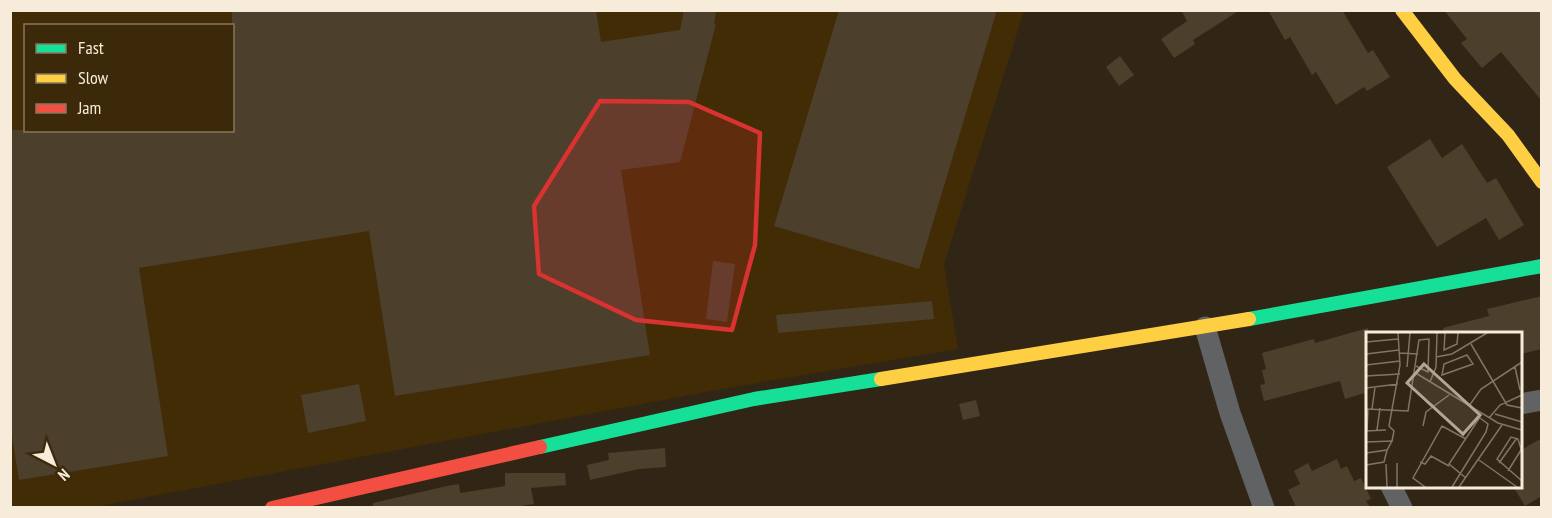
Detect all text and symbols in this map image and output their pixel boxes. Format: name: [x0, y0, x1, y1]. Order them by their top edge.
legend: [24, 24, 234, 132]
text: Fast: [78, 36, 104, 59]
text: Slow: [78, 66, 109, 89]
text: Jam: [77, 96, 101, 119]
inset map: [1366, 332, 1522, 488]
north arrow: [24, 434, 84, 494]
text: N: [54, 465, 74, 485]

